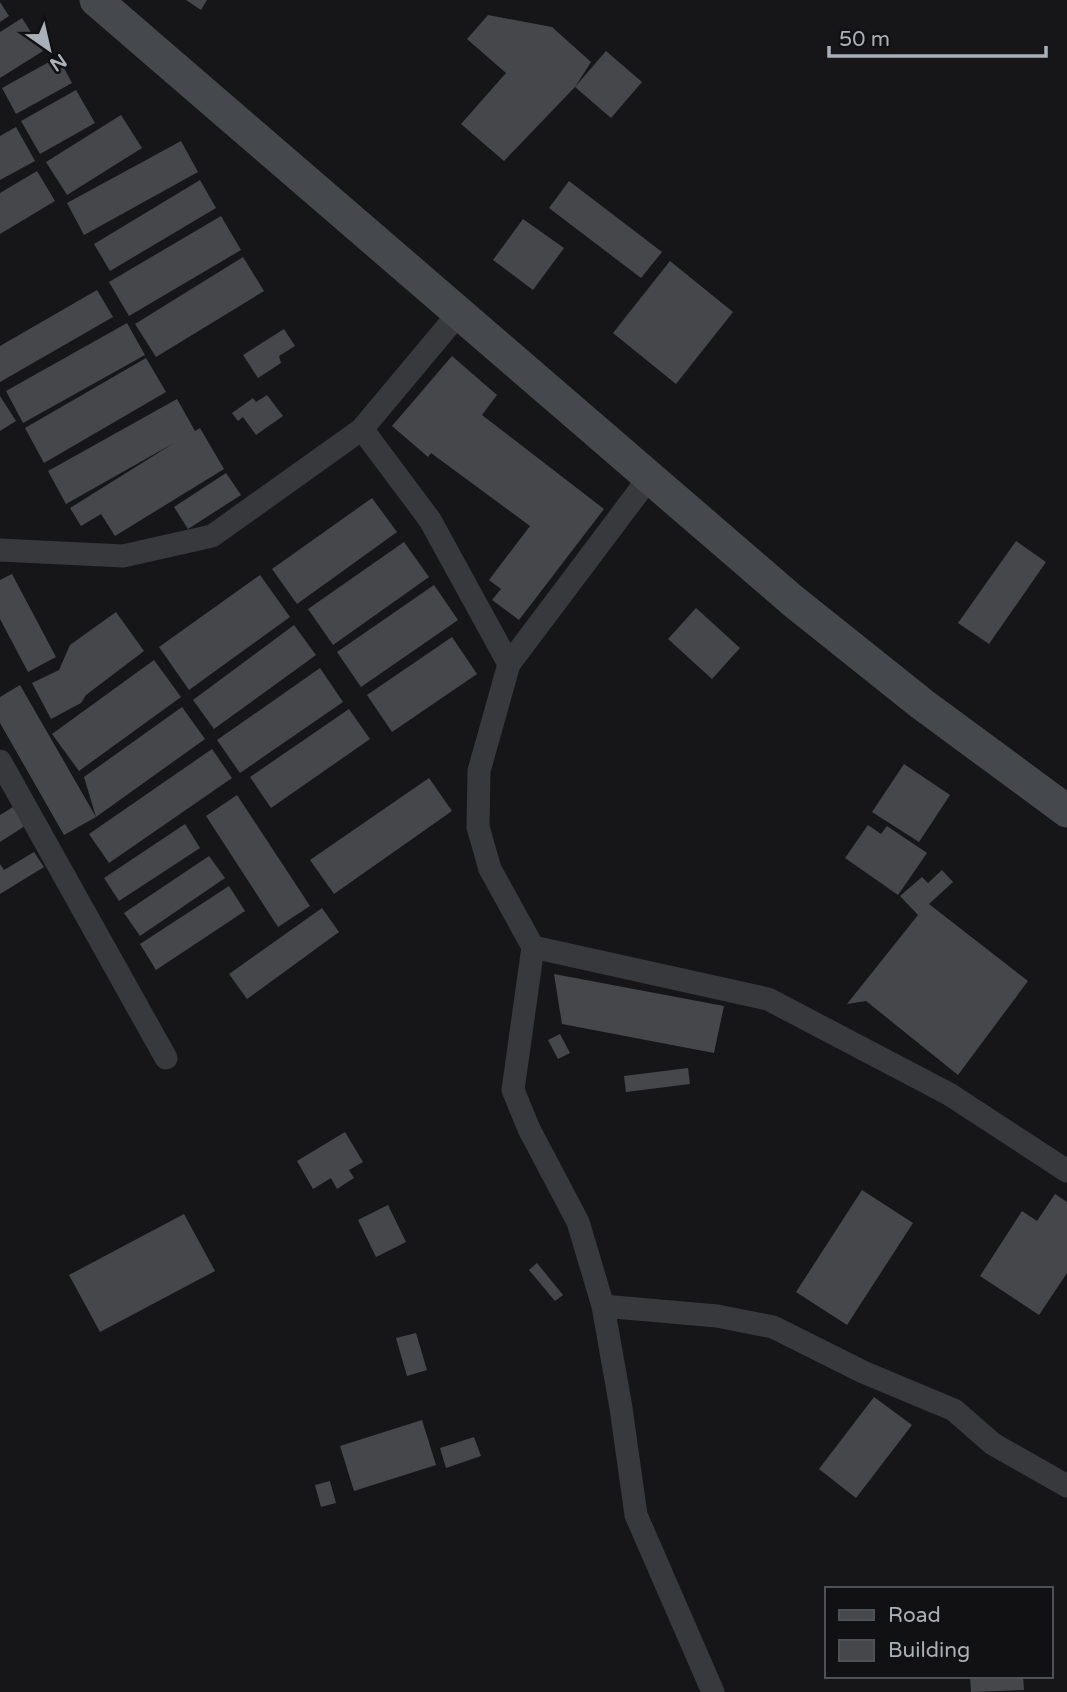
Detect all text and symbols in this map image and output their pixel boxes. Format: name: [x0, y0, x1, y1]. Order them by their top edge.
north arrow: [14, 14, 84, 84]
scale bar: [829, 14, 1046, 58]
text: 50 m: [839, 27, 890, 52]
text: N: [45, 49, 70, 76]
legend: [825, 1587, 1053, 1678]
text: Road: [888, 1603, 941, 1628]
text: Building: [888, 1638, 970, 1663]

